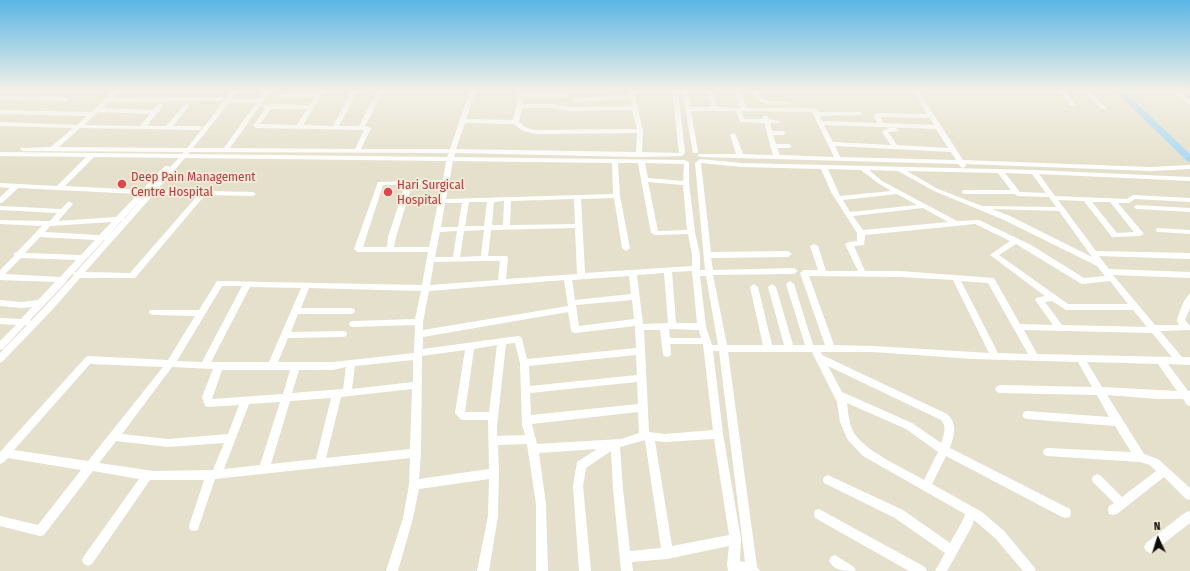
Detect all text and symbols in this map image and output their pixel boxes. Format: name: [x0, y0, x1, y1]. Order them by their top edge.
place label: Deep Pain Management Centre Hospital: [131, 169, 256, 200]
place label: Hari Surgical Hospital: [397, 177, 464, 208]
marker: Deep Pain Management Centre Hospital: [116, 178, 128, 190]
marker: Hari Surgical Hospital: [382, 186, 394, 198]
north arrow: [1138, 519, 1178, 559]
text: N: [1153, 520, 1161, 533]

